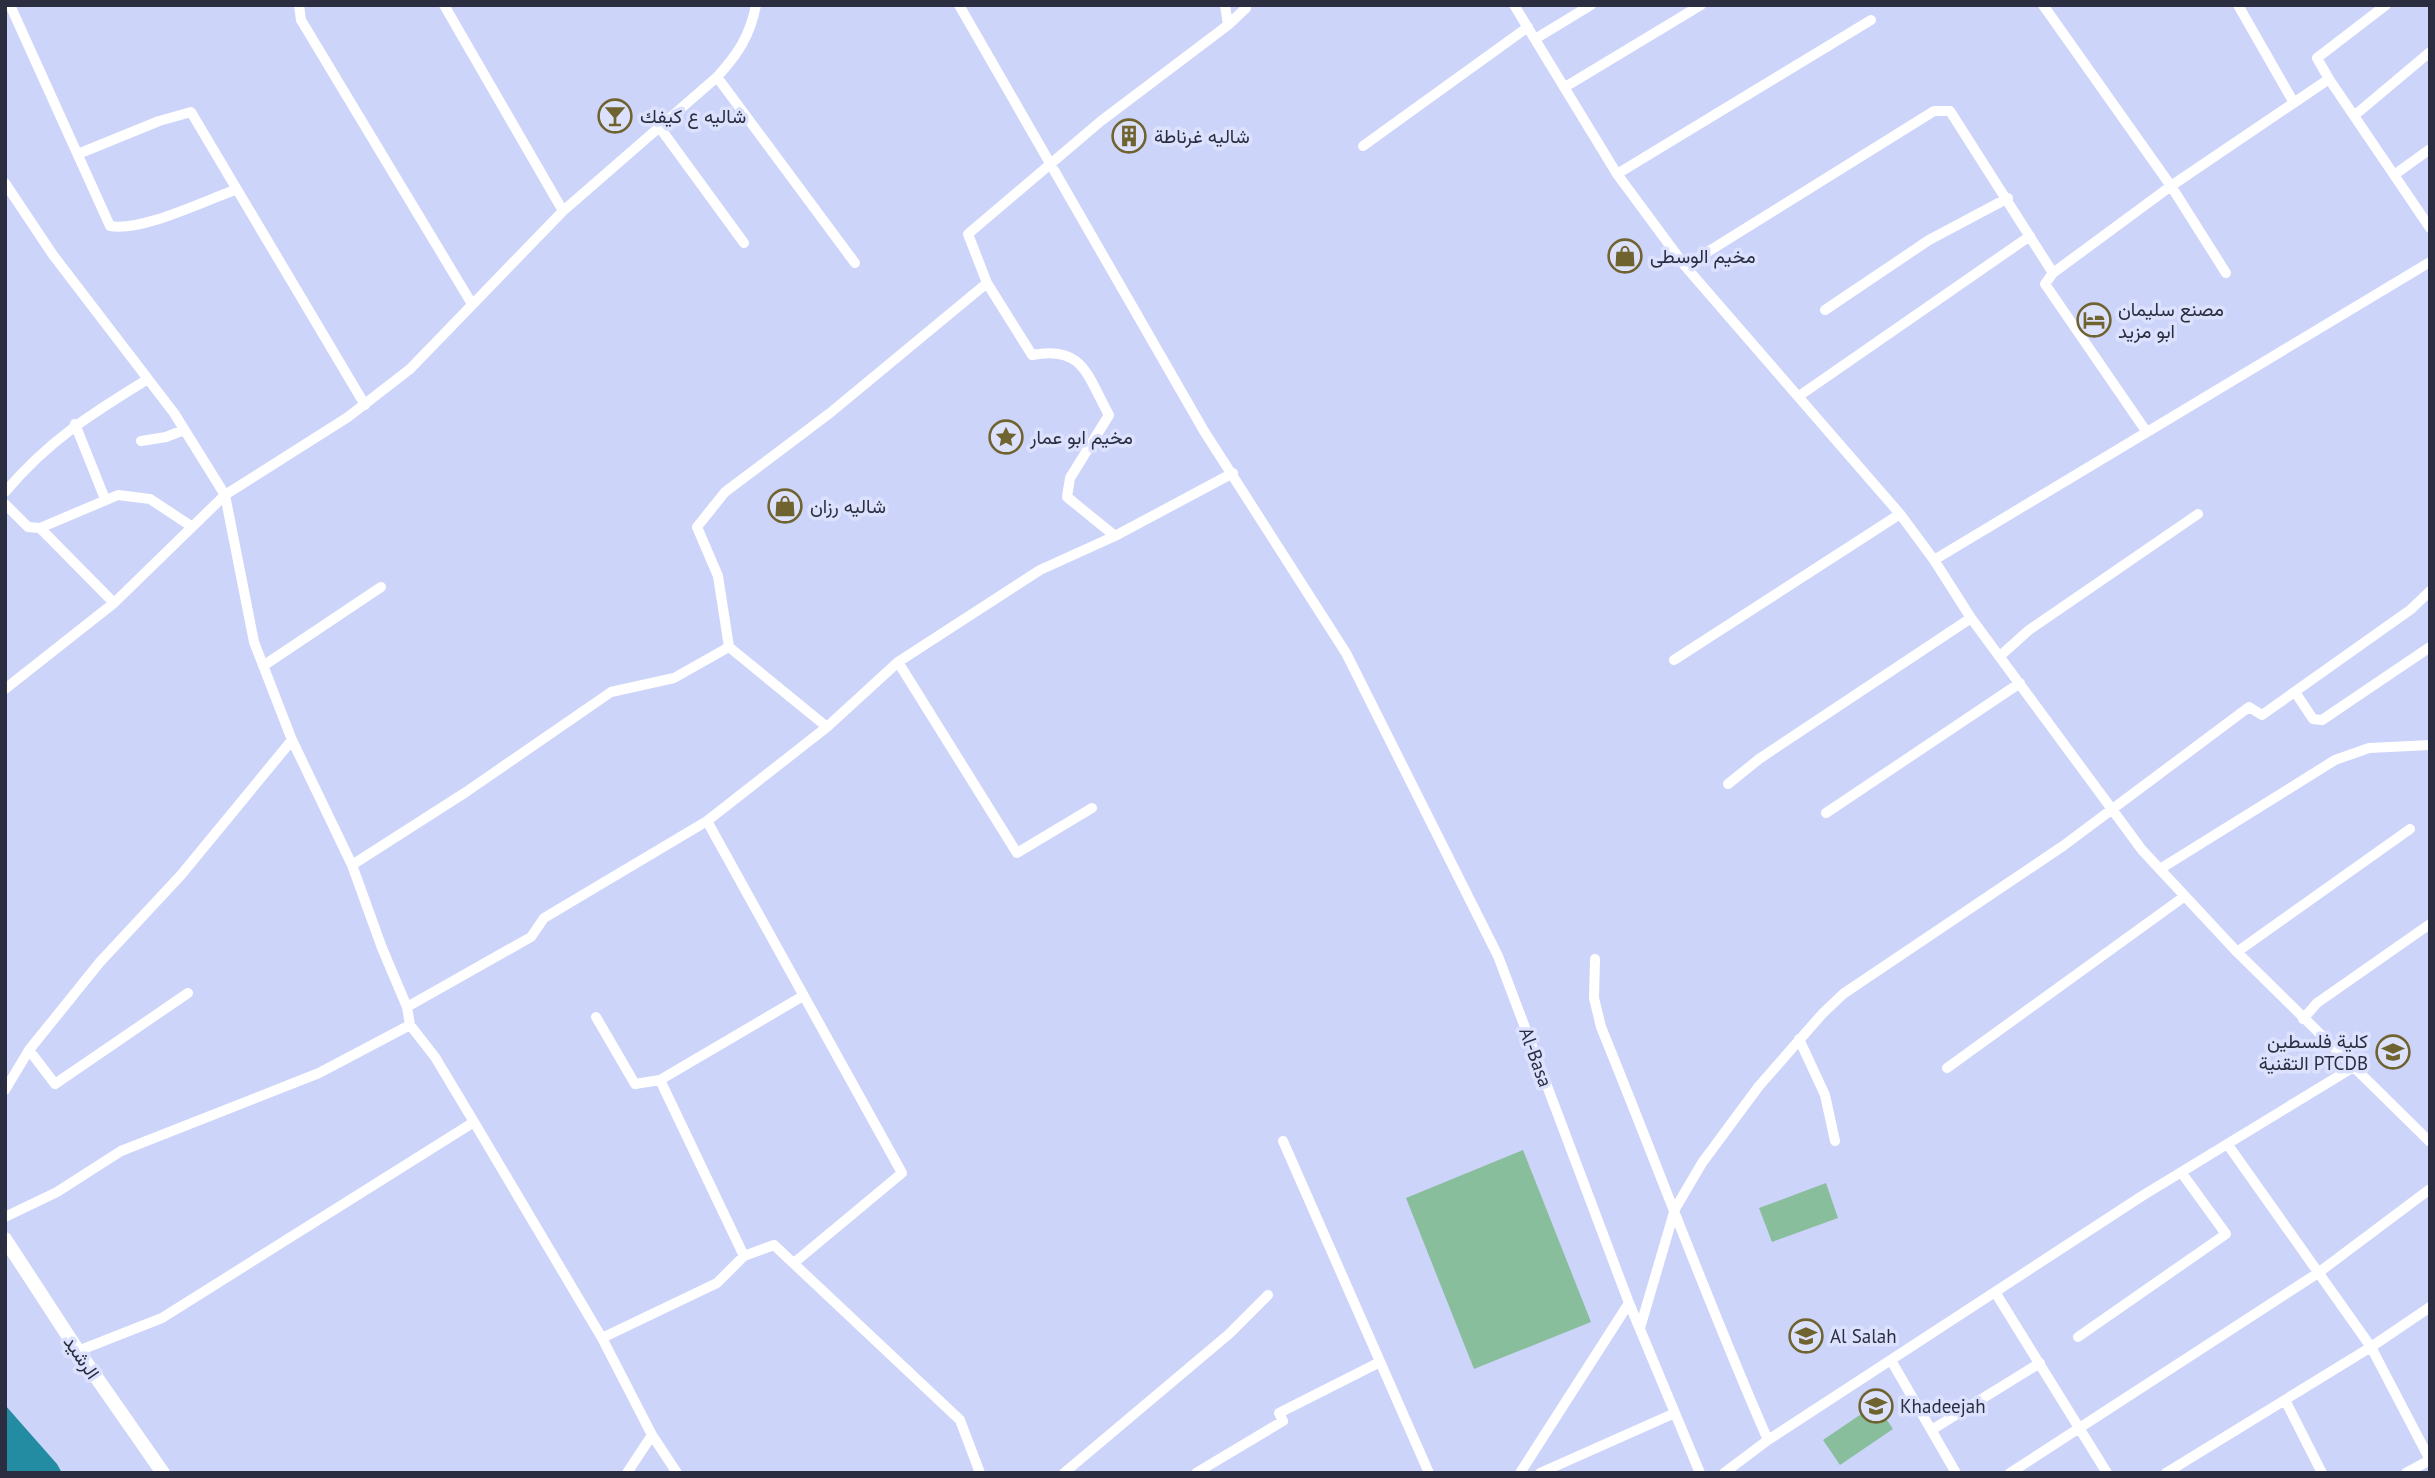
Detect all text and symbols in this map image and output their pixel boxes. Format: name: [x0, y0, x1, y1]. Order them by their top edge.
bar icon: شاليه ع كيفك: [596, 97, 634, 135]
place label: شاليه ع كيفك: [640, 104, 746, 129]
building icon: شاليه غرناطة: [1110, 117, 1148, 155]
place label: شاليه غرناطة: [1154, 124, 1250, 148]
shop icon: مخيم الوسطى: [1606, 237, 1644, 275]
place label: مخيم الوسطى: [1650, 244, 1756, 269]
place label: مصنع سليمان ابو مزيد: [2118, 297, 2224, 343]
hotel icon: مصنع سليمان ابو مزيد: [2075, 301, 2113, 339]
place icon: مخيم ابو عمار: [987, 418, 1025, 456]
place label: مخيم ابو عمار: [1029, 425, 1133, 450]
shop icon: شاليه رزان: [766, 487, 804, 525]
place label: شاليه رزان: [810, 494, 886, 518]
street label: Al-Basa: [1514, 1024, 1558, 1090]
place label: كلية فلسطين التقنية PTCDB: [2259, 1029, 2368, 1075]
school or university icon: كلية فلسطين التقنية PTCDB: [2374, 1033, 2412, 1071]
school or university icon: Al Salah: [1787, 1317, 1825, 1355]
place label: Al Salah: [1830, 1324, 1897, 1348]
street label: الرشيد: [59, 1331, 105, 1383]
school or university icon: Khadeejah: [1857, 1387, 1895, 1425]
place label: Khadeejah: [1900, 1394, 1986, 1418]

